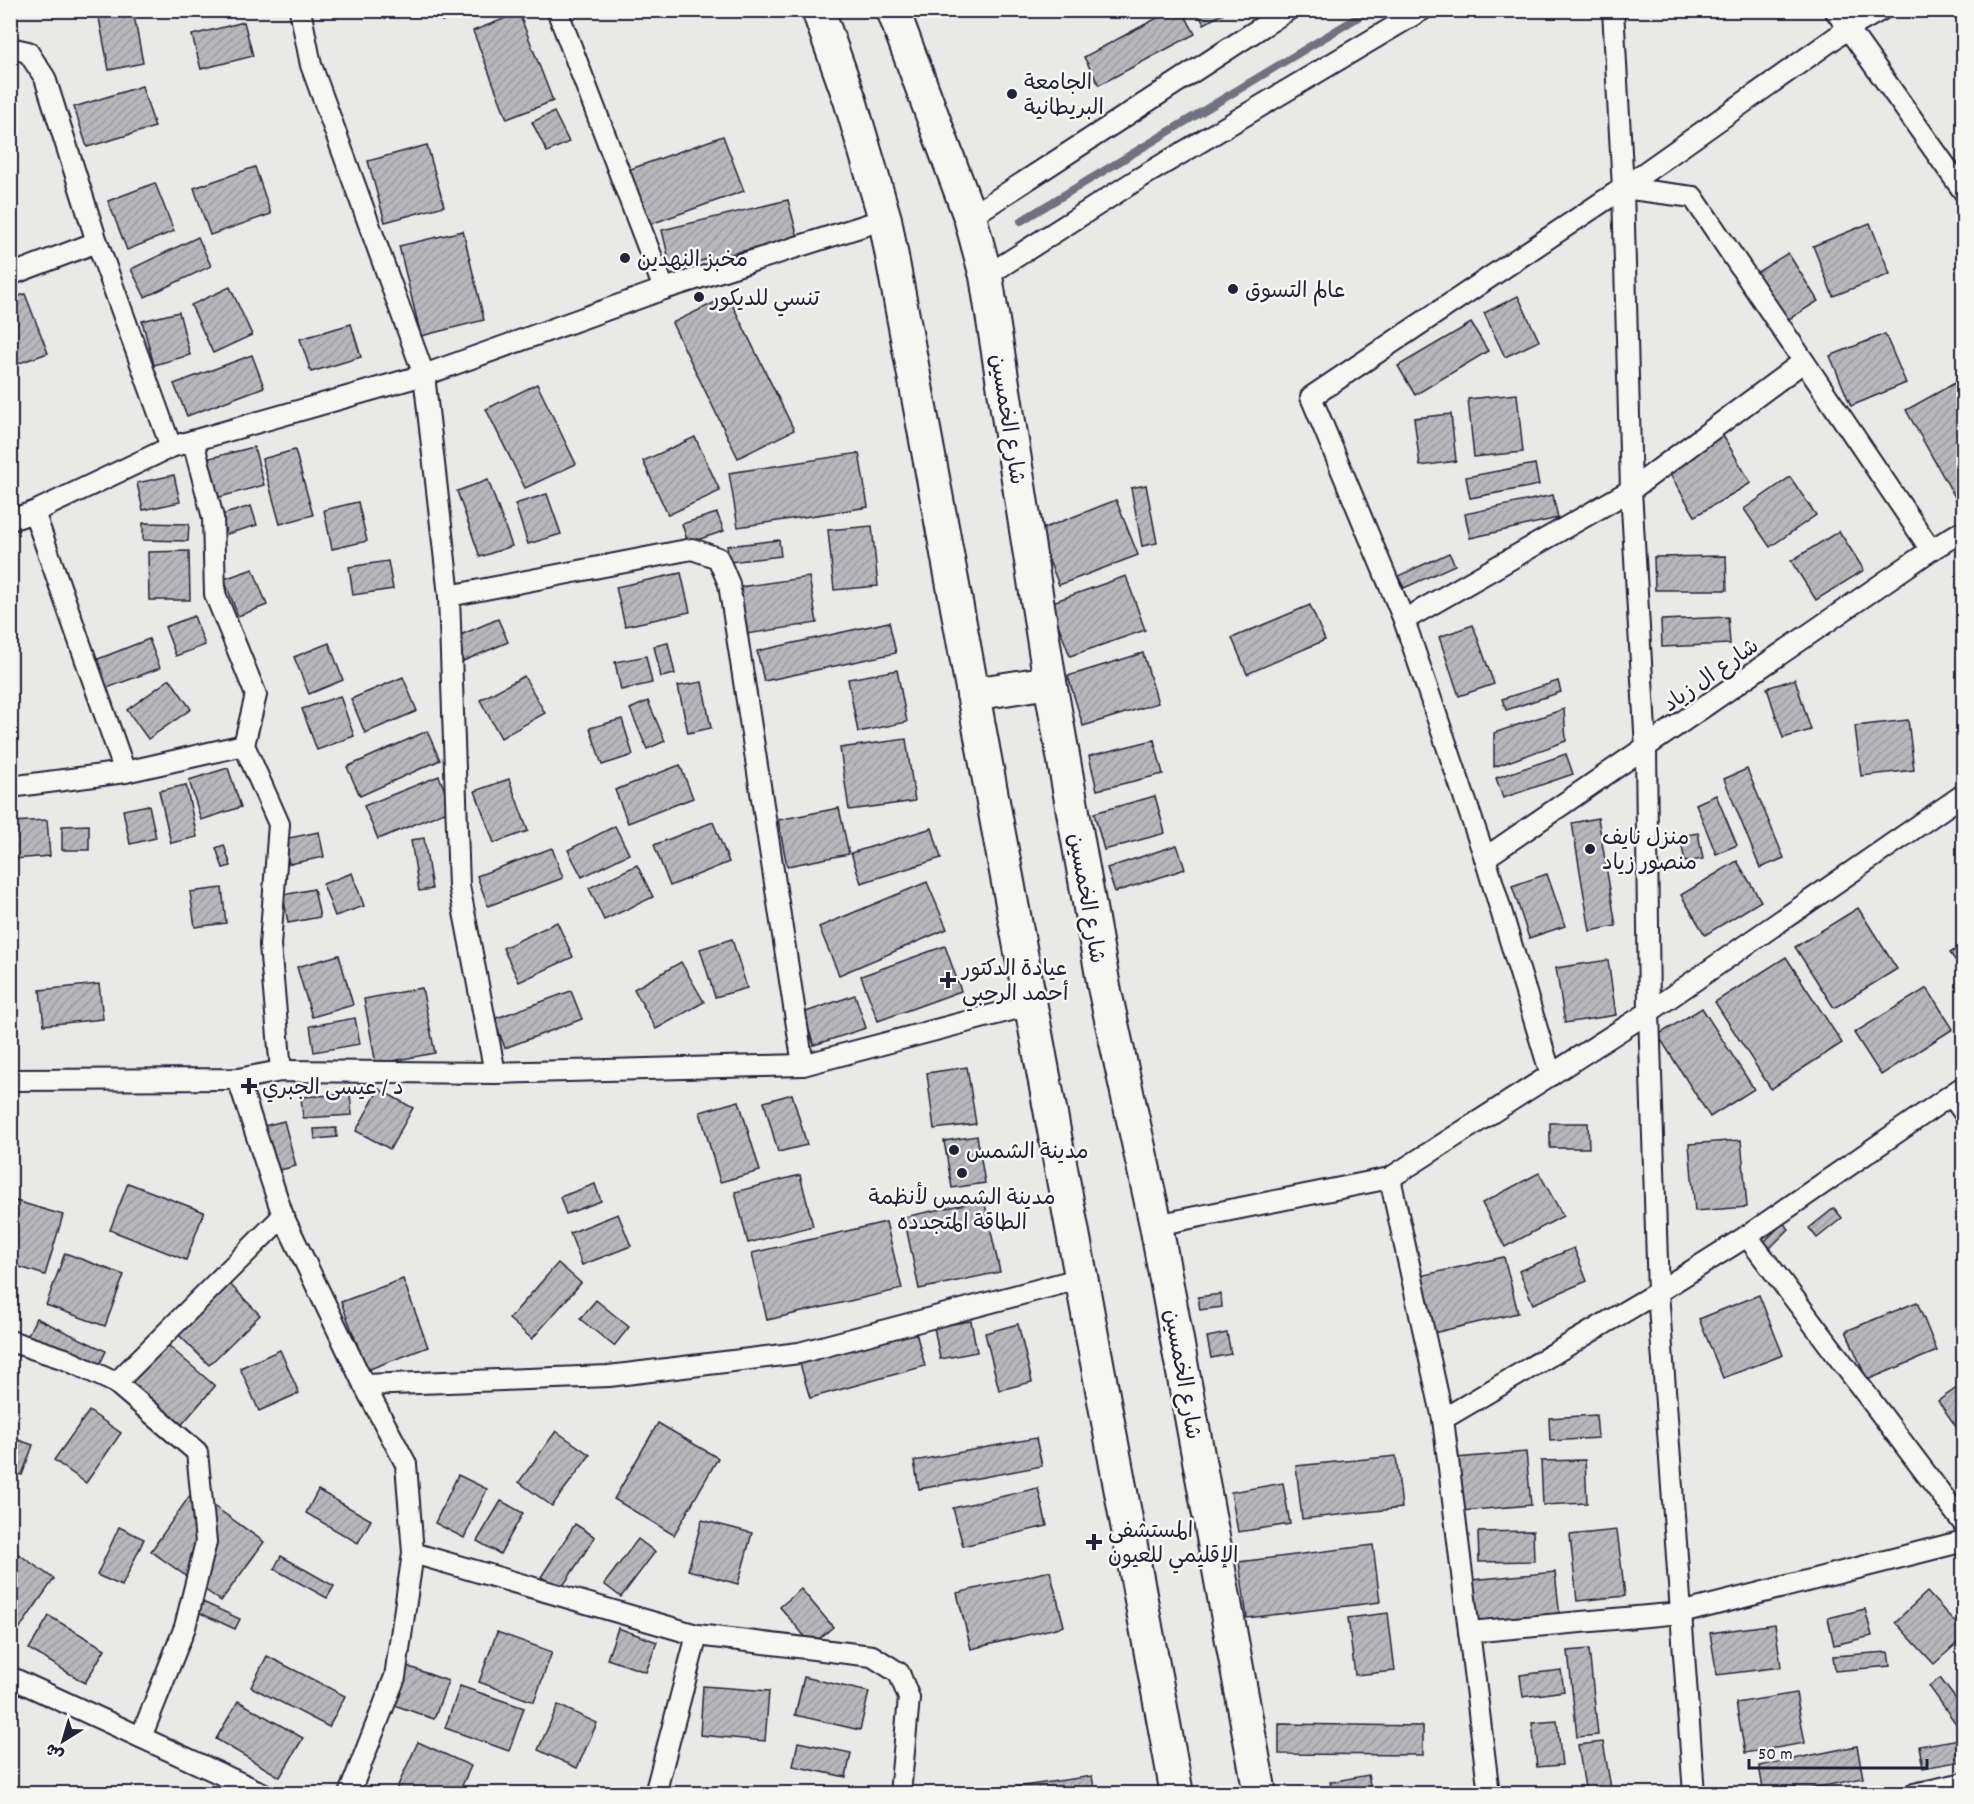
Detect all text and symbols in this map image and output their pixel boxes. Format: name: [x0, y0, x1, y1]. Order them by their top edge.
place label: الجامعة البريطانية: [1024, 69, 1104, 125]
marker: الجامعة البريطانية: [1005, 87, 1019, 101]
place label: مخبز النهدين: [637, 246, 748, 277]
marker: مخبز النهدين: [618, 251, 632, 265]
place label: عالم التسوق: [1245, 277, 1345, 308]
marker: عالم التسوق: [1226, 282, 1240, 296]
place label: تنسي للديكور: [709, 285, 820, 317]
marker: تنسي للديكور: [692, 290, 706, 304]
street label: شارع الخمسين: [980, 352, 1031, 487]
street label: شارع ال زياد: [1658, 632, 1766, 721]
place label: منزل نايف منصور زياد: [1602, 824, 1697, 880]
street label: شارع الخمسين: [1058, 831, 1111, 966]
marker: منزل نايف منصور زياد: [1583, 842, 1597, 856]
place label: عيادة الدكتور أحمد الرحبي: [960, 955, 1069, 1012]
marker: عيادة الدكتور أحمد الرحبي: [939, 971, 957, 989]
place label: د / عيسى الجبري: [262, 1074, 404, 1105]
marker: د / عيسى الجبري: [240, 1077, 258, 1095]
place label: مدينة الشمس: [966, 1138, 1089, 1169]
marker: مدينة الشمس: [947, 1143, 961, 1157]
marker: مدينة الشمس لأنظمة الطاقة المتجدده: [955, 1166, 969, 1180]
place label: مدينة الشمس لأنظمة الطاقة المتجدده: [868, 1181, 1056, 1240]
street label: شارع الخمسين: [1154, 1307, 1207, 1442]
place label: المستشفى الإقليمي للعيون: [1108, 1517, 1239, 1574]
marker: المستشفى الإقليمي للعيون: [1085, 1533, 1103, 1551]
north arrow: [33, 1711, 93, 1771]
scale bar: [1749, 1732, 1928, 1770]
text: ش: [42, 1736, 69, 1765]
text: 50 m: [1758, 1743, 1793, 1768]

